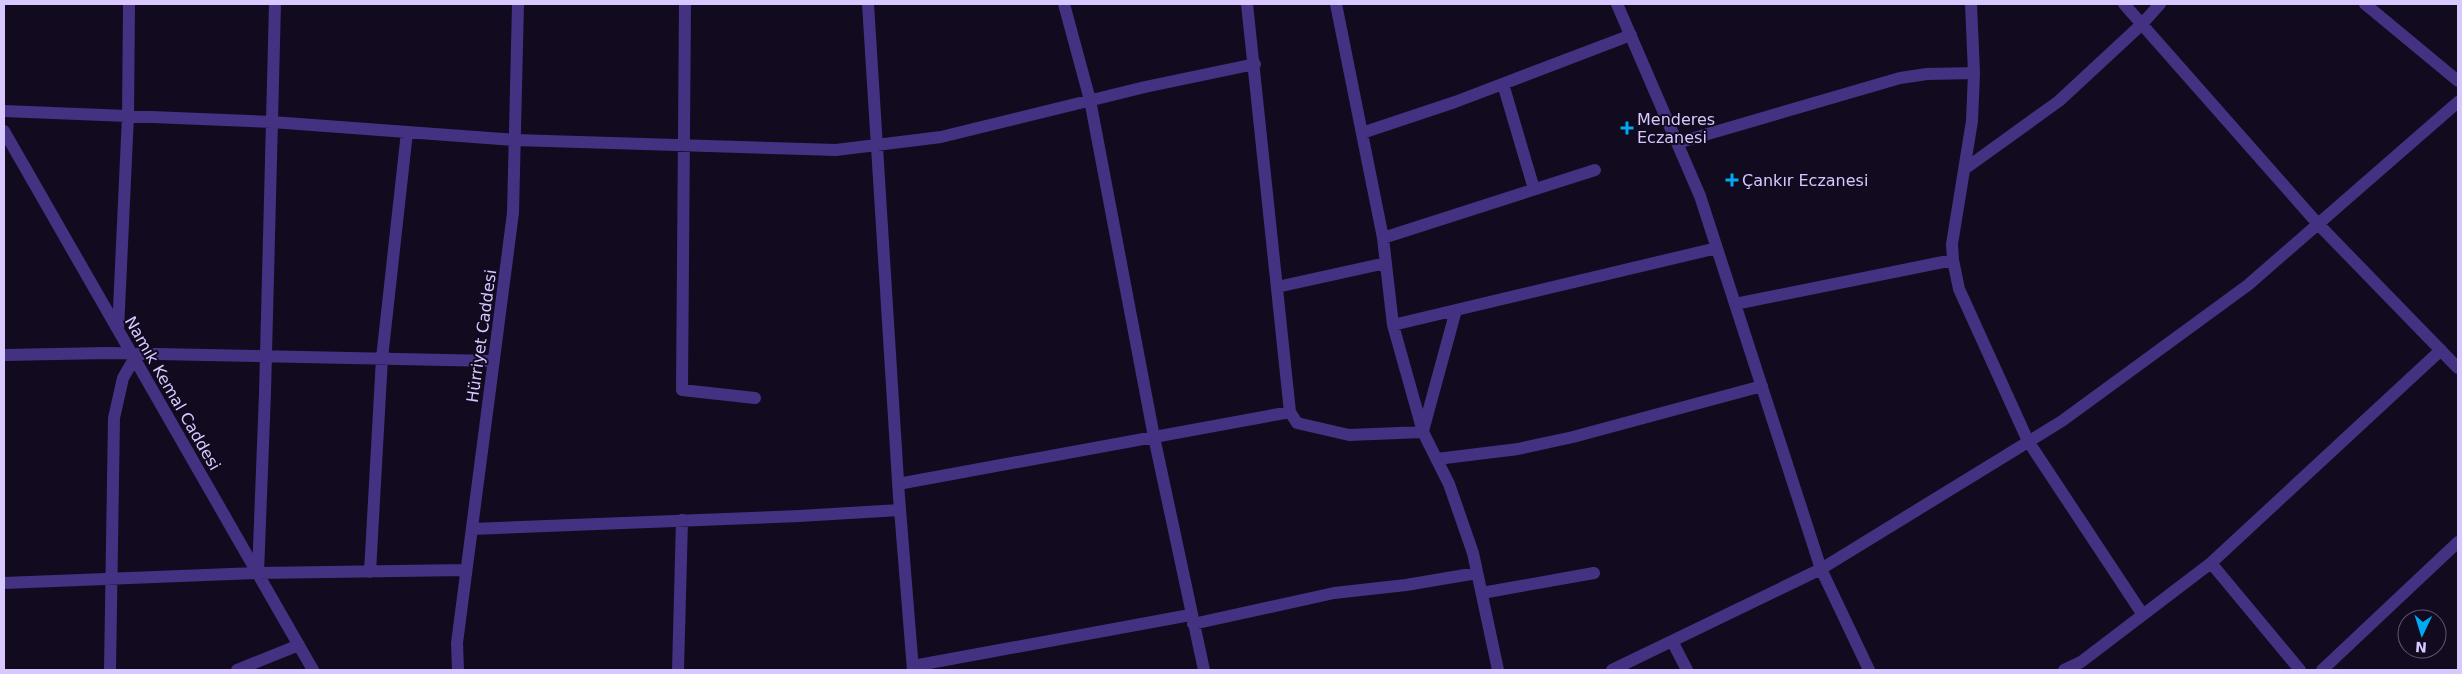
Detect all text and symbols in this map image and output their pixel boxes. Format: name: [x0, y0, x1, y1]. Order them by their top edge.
place label: Menderes Eczanesi: [1637, 110, 1715, 147]
marker: Menderes Eczanesi: [1621, 122, 1633, 134]
place label: Çankır Eczanesi: [1742, 171, 1868, 190]
marker: Çankır Eczanesi: [1726, 174, 1738, 186]
street label: Hürriyet Caddesi: [463, 268, 500, 404]
street label: Namık Kemal Caddesi: [121, 313, 224, 474]
north arrow: [2397, 609, 2447, 659]
text: N: [2415, 639, 2427, 655]

